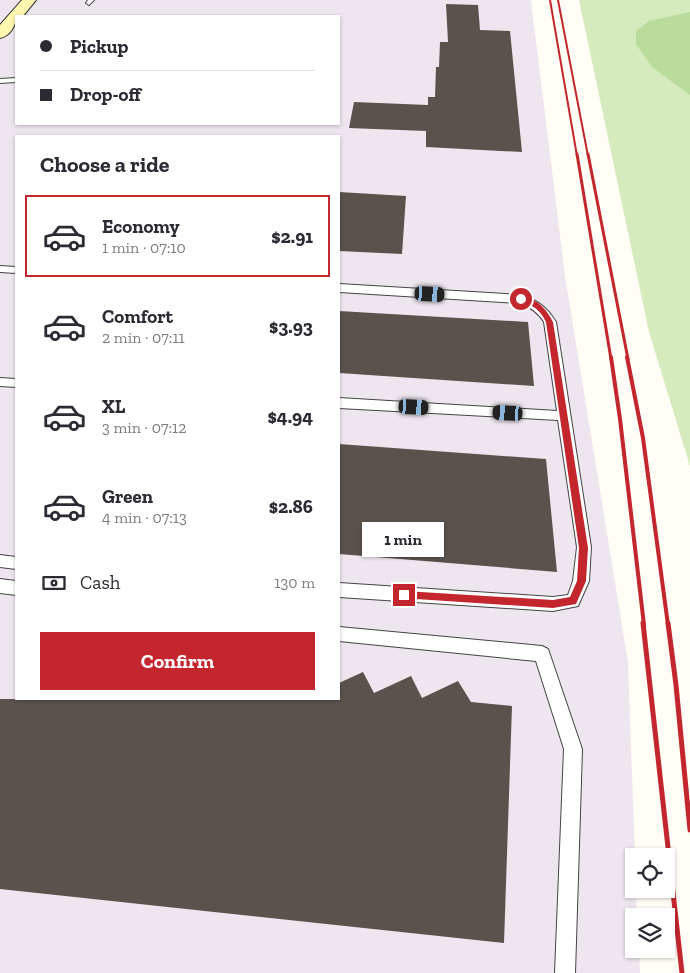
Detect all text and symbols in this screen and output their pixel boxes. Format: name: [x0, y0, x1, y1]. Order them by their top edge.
text: Pickup: [70, 35, 128, 58]
text: Drop-off: [70, 83, 141, 106]
text: Choose a ride: [40, 151, 170, 178]
icon: car: [42, 214, 87, 259]
text: Economy: [102, 215, 180, 238]
text: $2.91: [271, 225, 313, 248]
text: 1 min · 07:10: [102, 238, 186, 257]
car: [414, 286, 445, 302]
route start: [510, 288, 532, 310]
icon: car: [42, 304, 87, 349]
text: Comfort: [102, 305, 173, 328]
text: $3.93: [269, 315, 313, 338]
text: 2 min · 07:11: [102, 328, 185, 347]
icon: car: [42, 394, 87, 439]
text: XL: [102, 395, 125, 418]
car: [398, 399, 429, 415]
text: $4.94: [268, 405, 313, 428]
car: [492, 405, 523, 421]
text: 3 min · 07:12: [102, 418, 186, 437]
icon: car: [42, 484, 87, 529]
text: Green: [102, 485, 153, 508]
text: $2.86: [269, 495, 313, 518]
text: 4 min · 07:13: [102, 508, 187, 527]
callout: 1 min: [363, 522, 445, 558]
text: 1 min: [384, 530, 422, 549]
icon: cash: [40, 569, 68, 597]
text: Cash: [80, 571, 120, 594]
text: 130 m: [274, 573, 315, 592]
route end: [393, 584, 415, 606]
button: Confirm: [40, 632, 315, 690]
map controls: [625, 848, 675, 958]
button: locate: [625, 848, 675, 898]
button: layers: [625, 908, 675, 958]

